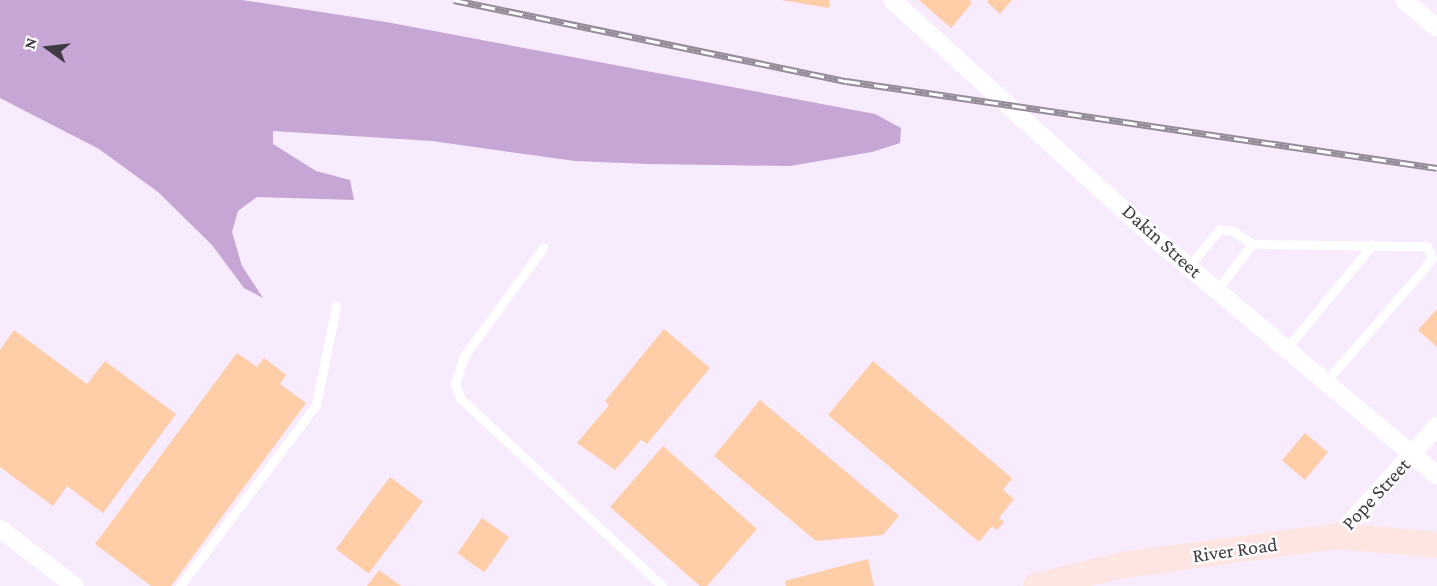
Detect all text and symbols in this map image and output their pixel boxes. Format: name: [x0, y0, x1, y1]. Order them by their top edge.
north arrow: [18, 18, 78, 78]
text: N: [21, 36, 40, 51]
street label: Dakin Street: [1117, 199, 1207, 283]
street label: Pope Street: [1337, 453, 1415, 535]
street label: River Road: [1191, 532, 1279, 568]

